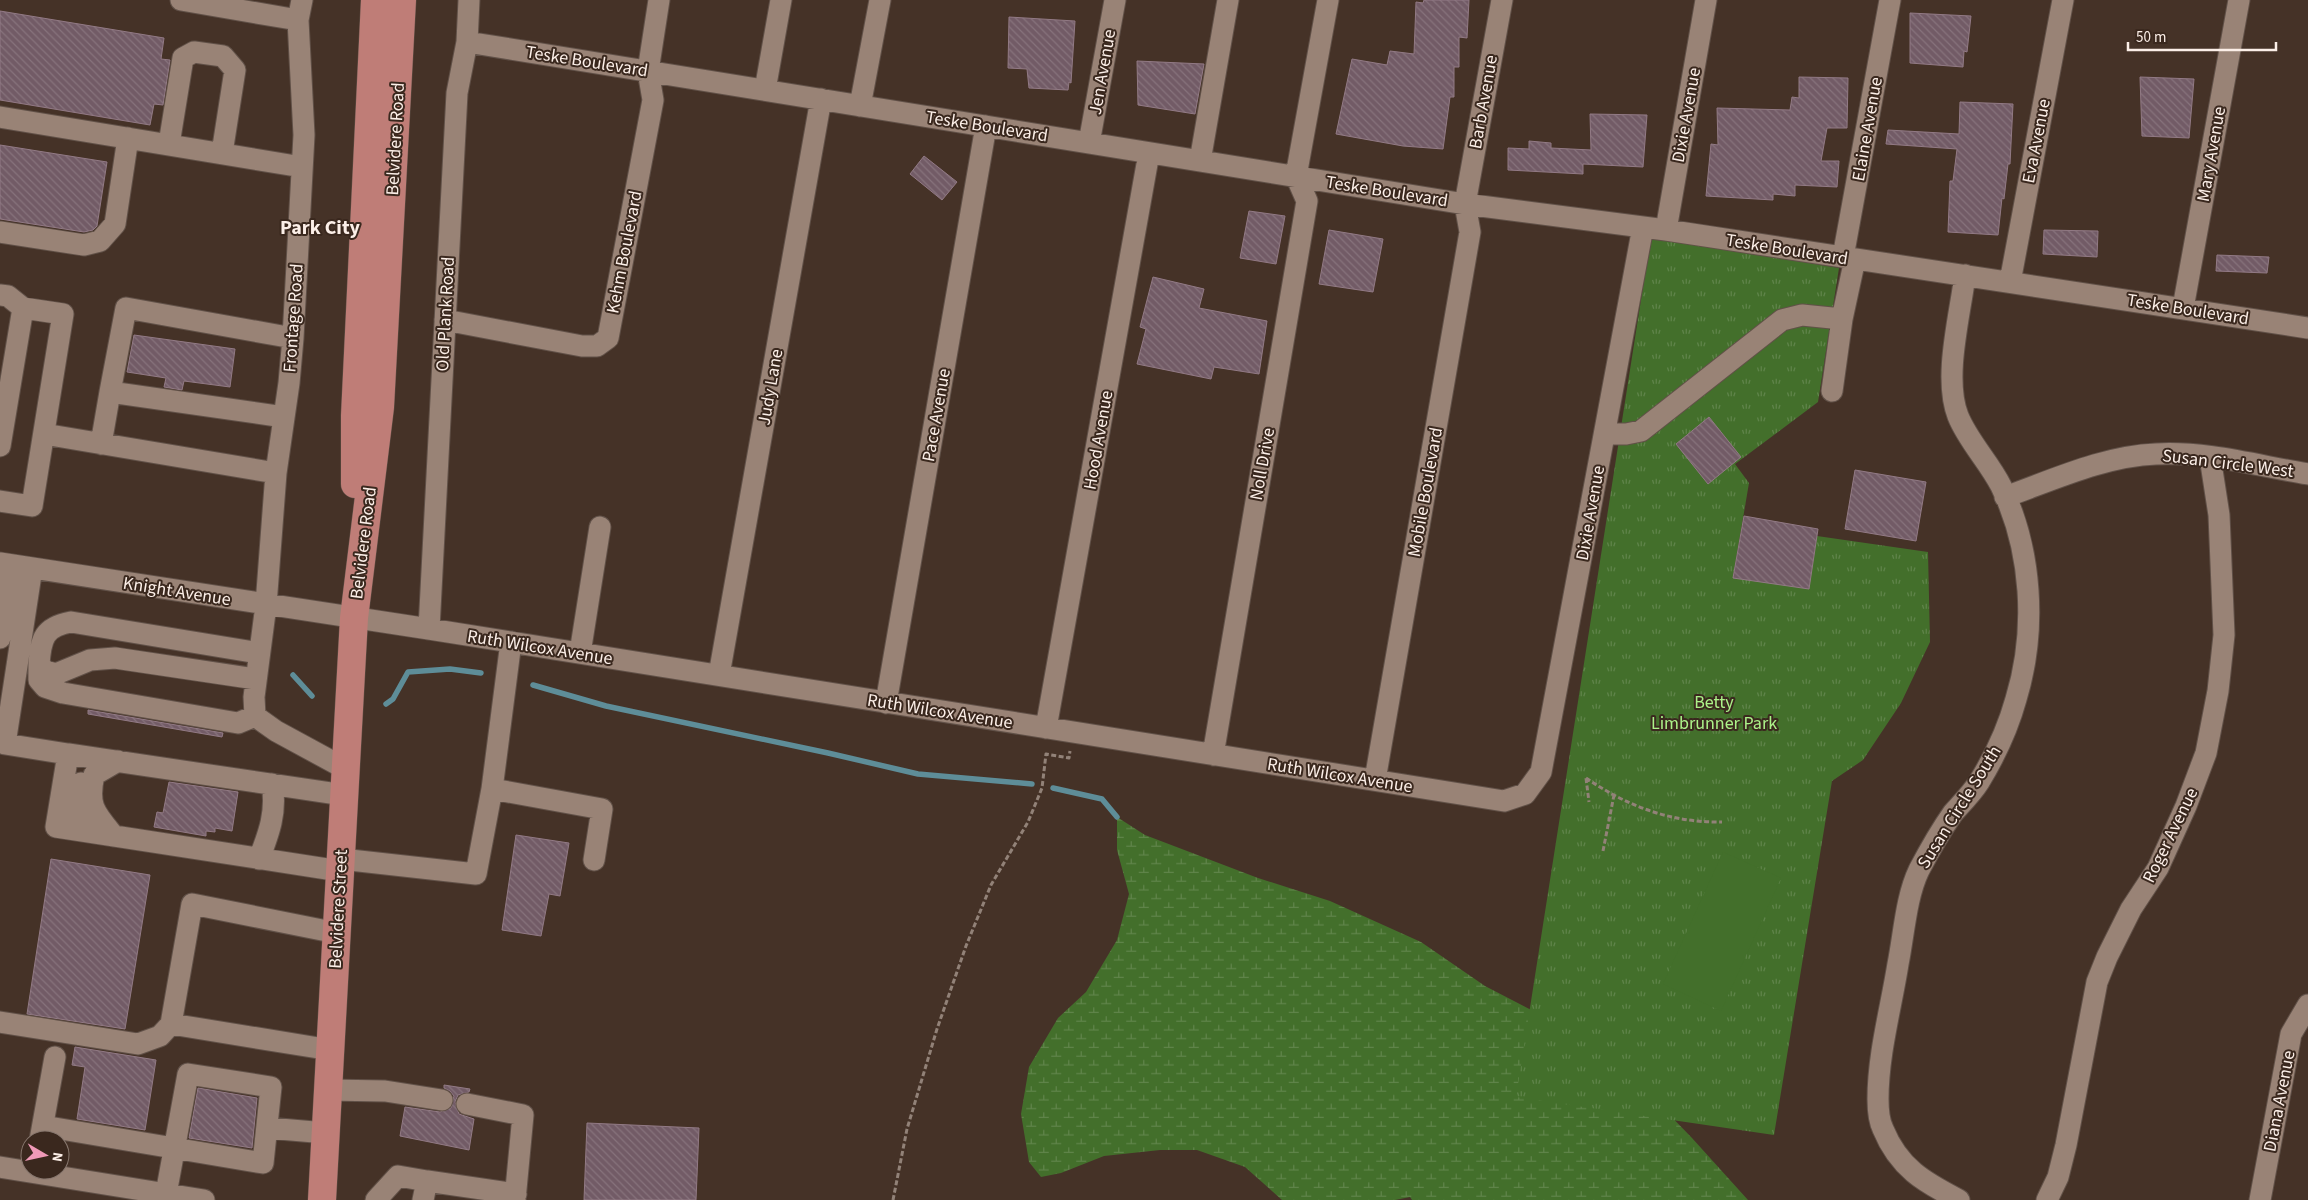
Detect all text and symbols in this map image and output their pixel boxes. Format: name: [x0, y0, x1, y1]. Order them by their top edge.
scale bar: [2128, 20, 2276, 52]
street label: Jen Avenue: [1083, 27, 1122, 117]
text: 50 m: [2136, 27, 2166, 48]
street label: Teske Boulevard: [524, 40, 650, 83]
street label: Barb Avenue: [1463, 53, 1504, 151]
street label: Dixie Avenue: [1666, 66, 1707, 165]
street label: Elaine Avenue: [1846, 75, 1889, 183]
street label: Belvidere Road: [380, 82, 411, 196]
street label: Eva Avenue: [2016, 97, 2057, 185]
street label: Mary Avenue: [2191, 104, 2232, 204]
street label: Teske Boulevard: [924, 105, 1050, 148]
street label: Teske Boulevard: [1324, 170, 1450, 213]
street label: Kehm Boulevard: [600, 189, 649, 316]
district label: Park City: [280, 214, 361, 242]
street label: Teske Boulevard: [1724, 228, 1850, 271]
street label: Old Plank Road: [430, 256, 461, 372]
street label: Frontage Road: [277, 263, 310, 373]
street label: Teske Boulevard: [2125, 288, 2251, 331]
street label: Judy Lane: [751, 347, 789, 427]
street label: Pace Avenue: [916, 366, 957, 464]
street label: Hood Avenue: [1077, 388, 1120, 492]
street label: Mobile Boulevard: [1402, 425, 1449, 559]
street label: Noll Drive: [1244, 426, 1281, 502]
street label: Susan Circle West: [2161, 443, 2295, 484]
street label: Dixie Avenue: [1570, 464, 1611, 563]
street label: Belvidere Road: [344, 485, 383, 601]
street label: Knight Avenue: [121, 571, 233, 612]
street label: Ruth Wilcox Avenue: [465, 624, 615, 671]
street label: Ruth Wilcox Avenue: [865, 688, 1015, 735]
park label: Betty Limbrunner Park: [1651, 690, 1777, 736]
street label: Susan Circle South: [1912, 741, 2007, 874]
street label: Ruth Wilcox Avenue: [1265, 752, 1415, 799]
street label: Roger Avenue: [2137, 783, 2204, 887]
street label: Belvidere Street: [323, 849, 354, 969]
street label: Diana Avenue: [2257, 1048, 2302, 1154]
north arrow: [20, 1130, 70, 1180]
text: N: [46, 1151, 67, 1163]

